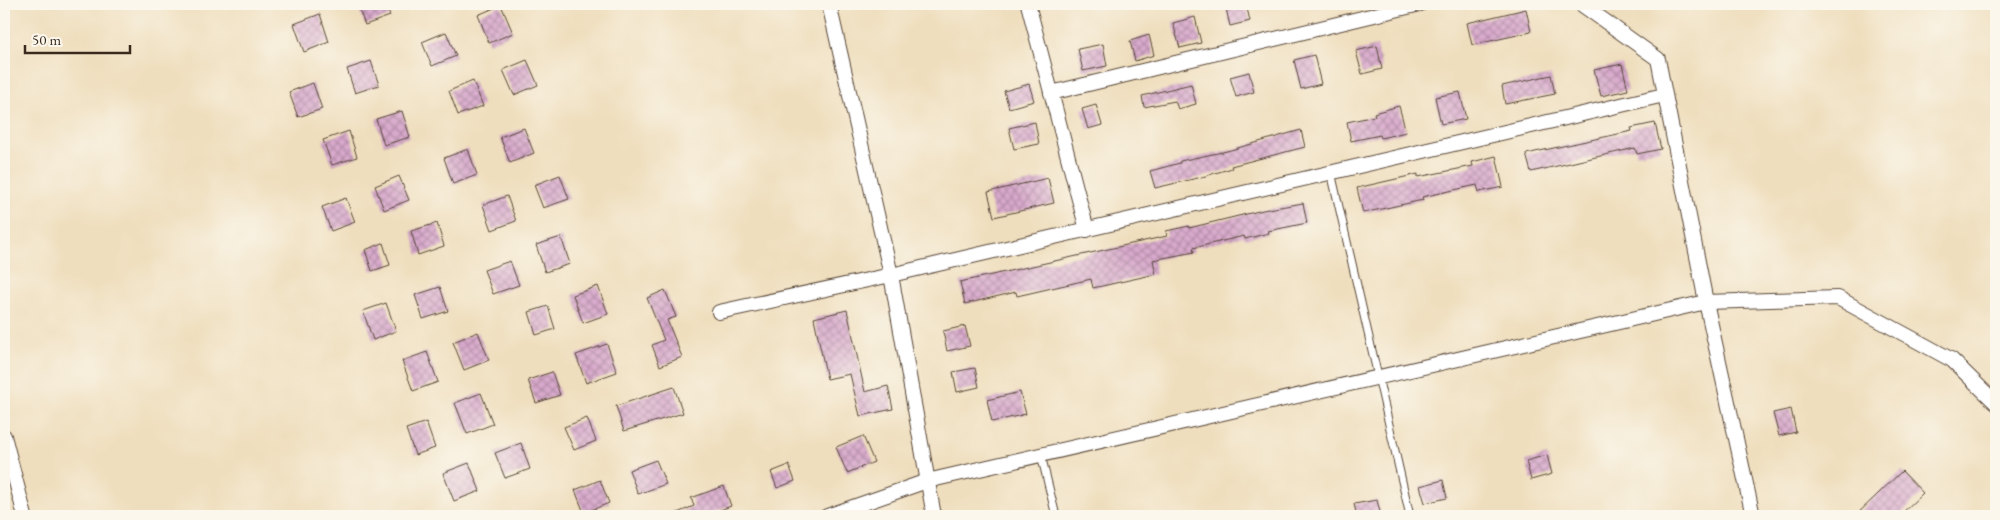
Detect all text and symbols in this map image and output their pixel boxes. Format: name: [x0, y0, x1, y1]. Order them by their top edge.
scale bar: [25, 22, 130, 54]
text: 50 m: [32, 30, 61, 49]

